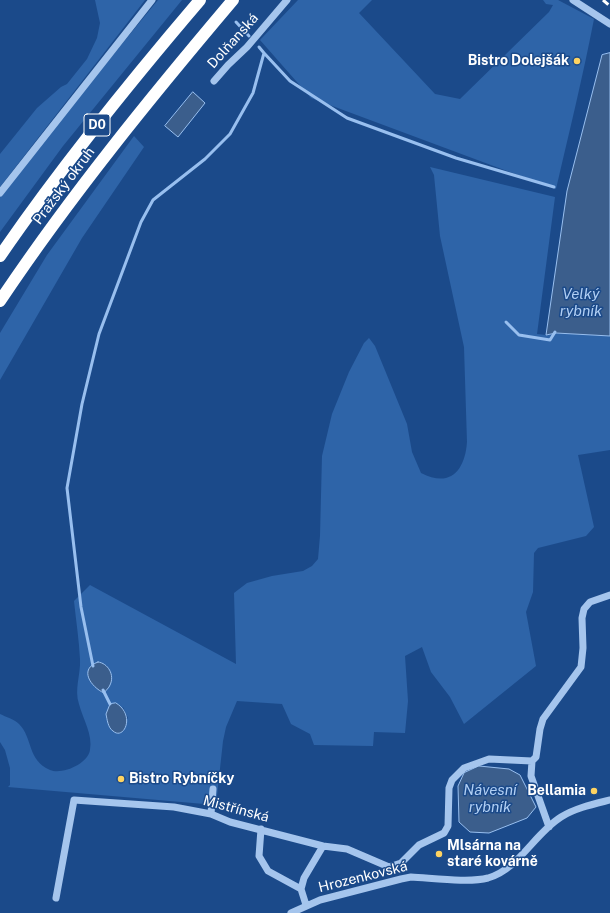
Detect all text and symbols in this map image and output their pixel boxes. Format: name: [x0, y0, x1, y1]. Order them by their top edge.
street label: Dolňanská: [204, 10, 262, 72]
place label: Bistro Dolejšák: [468, 53, 569, 69]
marker: Bistro Dolejšák: [572, 56, 582, 66]
road number: D0: [84, 114, 110, 136]
street label: Pražský okruh: [30, 144, 98, 228]
water label: Velký rybník: [560, 285, 602, 320]
place label: Bistro Rybníčky: [129, 771, 234, 787]
marker: Bistro Rybníčky: [116, 774, 126, 784]
water label: Návesní rybník: [463, 781, 517, 816]
place label: Bellamia: [527, 783, 586, 799]
marker: Bellamia: [589, 786, 599, 796]
street label: Mistřínská: [201, 792, 271, 826]
place label: Mlsárna na staré kovárně: [447, 838, 538, 870]
marker: Mlsárna na staré kovárně: [434, 849, 444, 859]
street label: Hrozenkovská: [317, 858, 409, 896]

